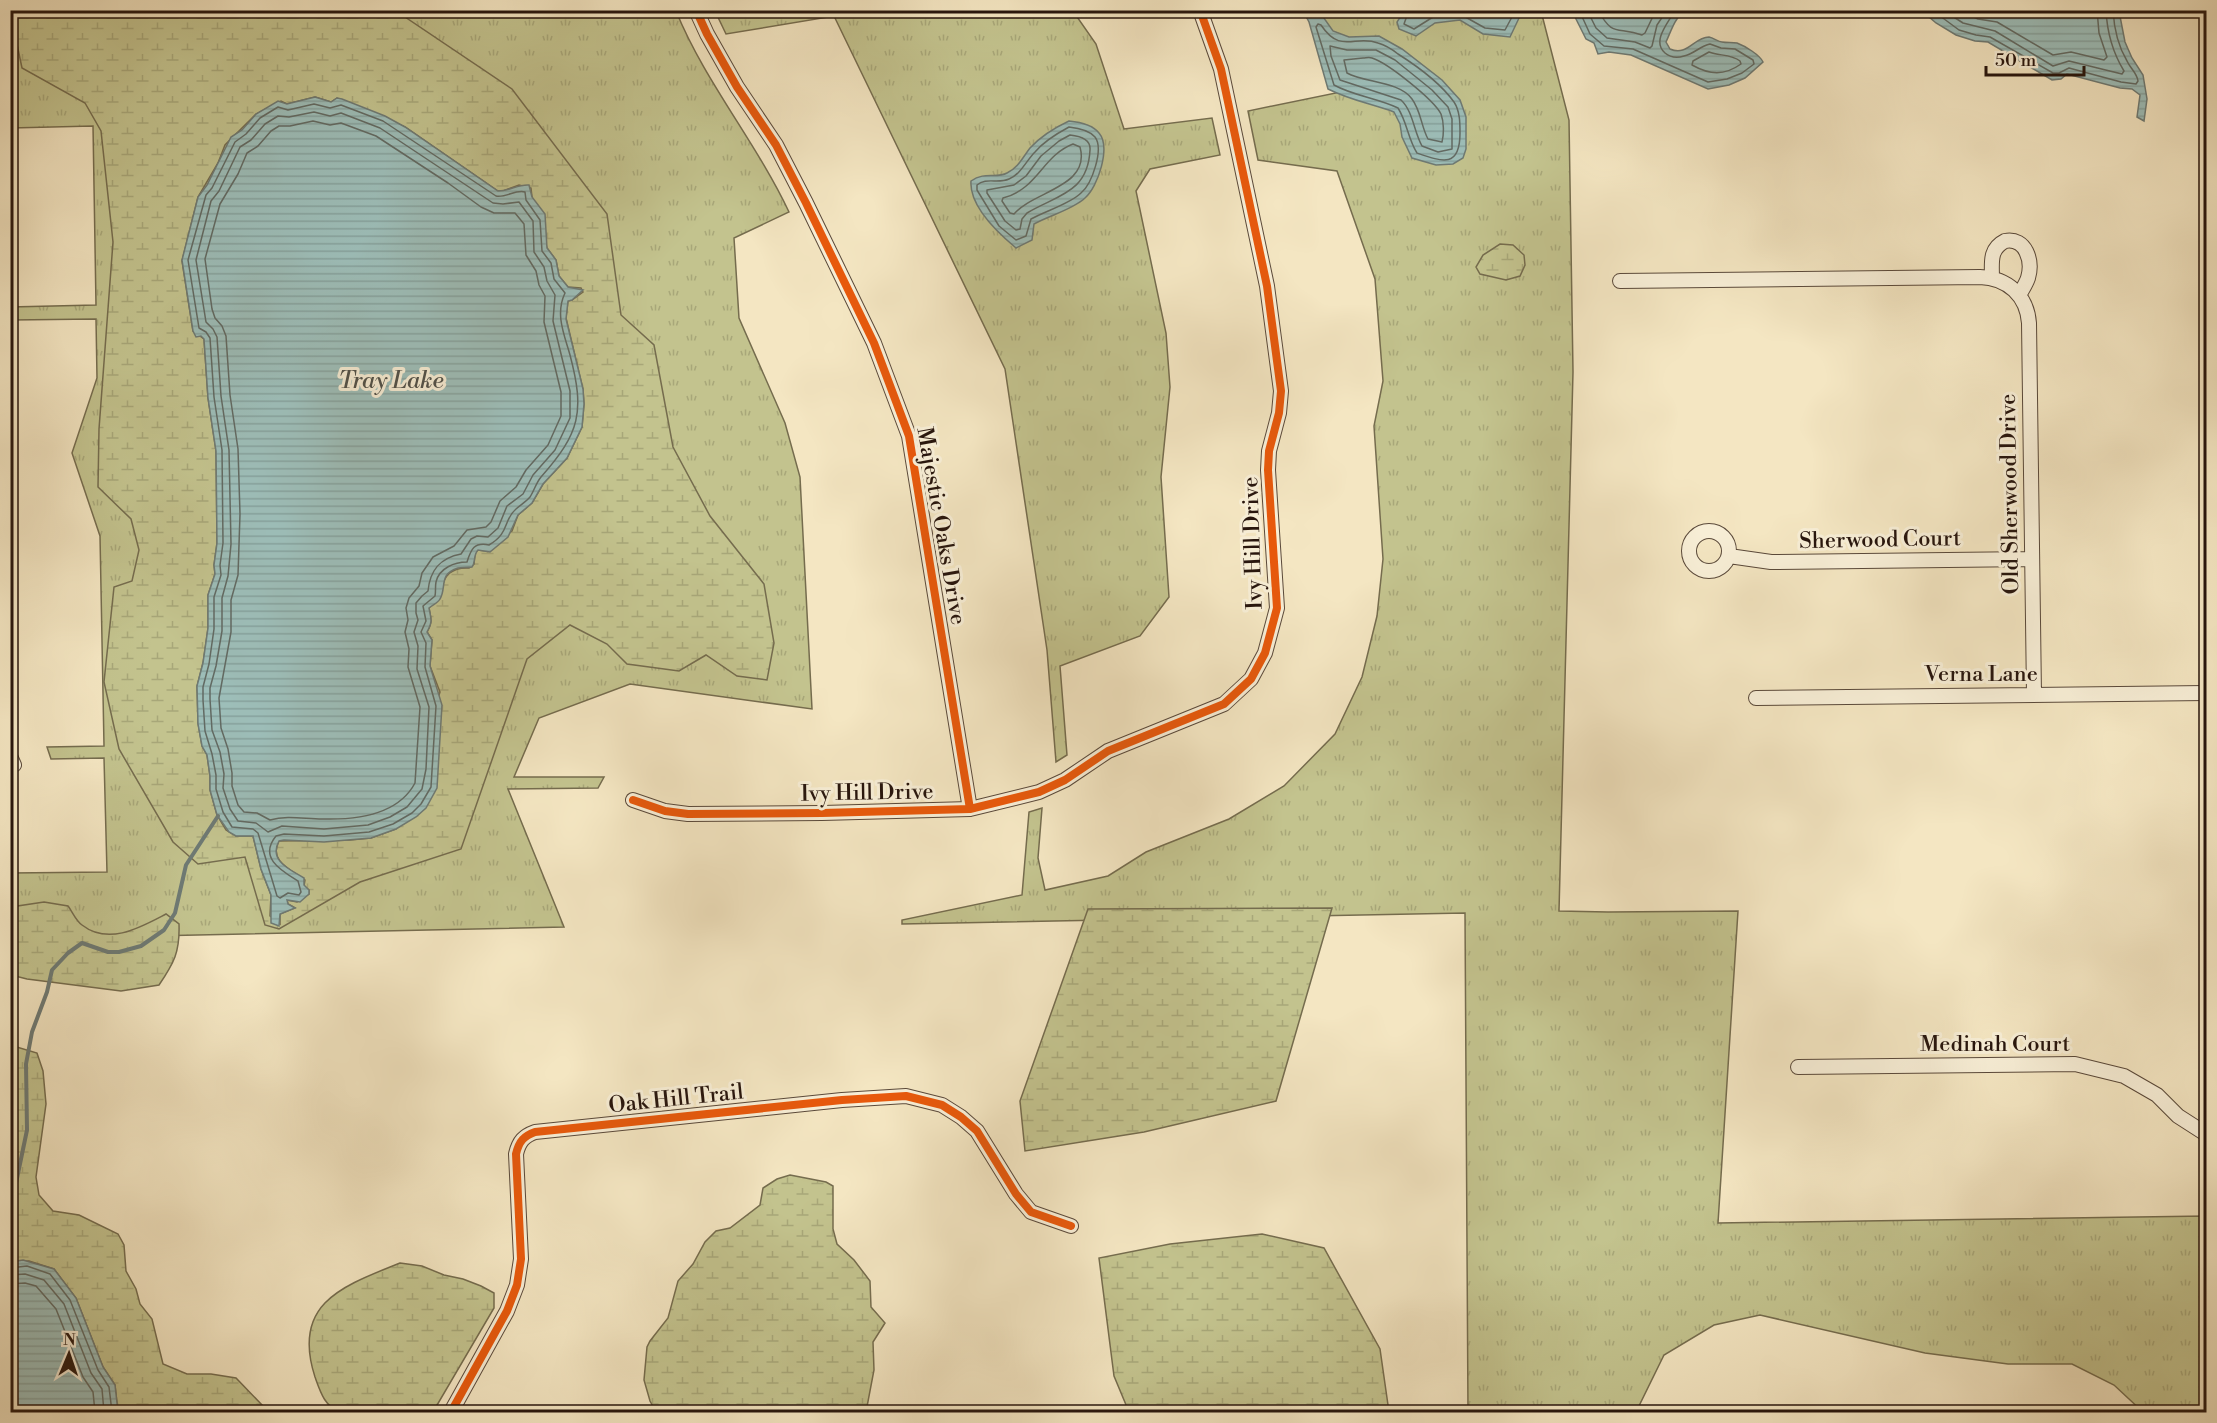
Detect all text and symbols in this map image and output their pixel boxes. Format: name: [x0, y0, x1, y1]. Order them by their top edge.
scale bar: [1986, 39, 2084, 77]
text: 50 m: [1995, 49, 2037, 72]
water label: Tray Lake: [338, 366, 444, 396]
street label: Old Sherwood Drive: [1995, 393, 2025, 595]
street label: Majestic Oaks Drive: [910, 425, 972, 627]
street label: Ivy Hill Drive: [1237, 476, 1269, 610]
street label: Sherwood Court: [1799, 525, 1961, 555]
street label: Verna Lane: [1923, 661, 2038, 688]
street label: Ivy Hill Drive: [800, 778, 934, 808]
street label: Medinah Court: [1920, 1031, 2070, 1058]
street label: Oak Hill Trail: [607, 1078, 745, 1120]
north arrow: [39, 1324, 99, 1384]
text: N: [63, 1330, 77, 1350]

